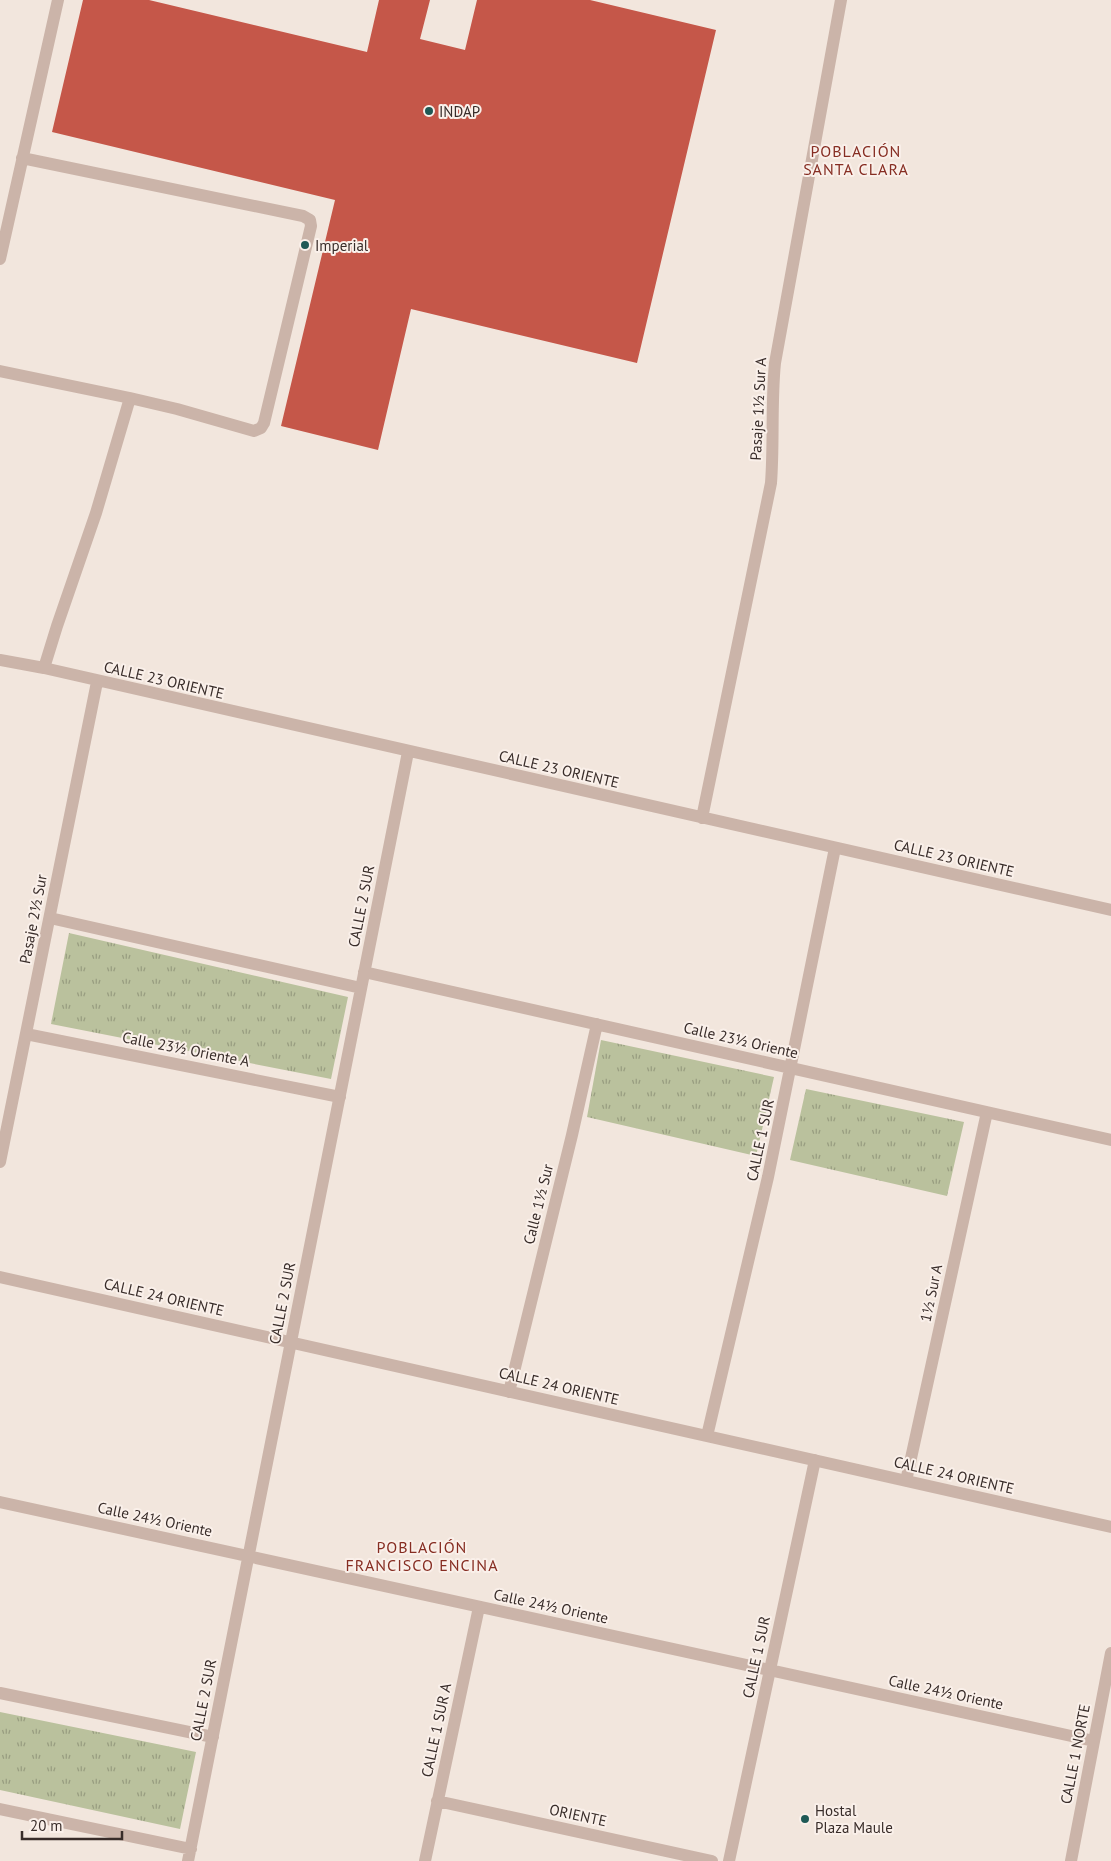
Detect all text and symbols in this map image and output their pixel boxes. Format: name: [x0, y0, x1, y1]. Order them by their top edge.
place label: INDAP: [439, 102, 480, 121]
marker: INDAP: [423, 105, 435, 117]
district label: POBLACIÓN SANTA CLARA: [803, 141, 909, 179]
place label: Imperial: [315, 236, 369, 255]
marker: Imperial: [299, 239, 311, 251]
street label: Pasaje 1½ Sur A: [746, 357, 770, 461]
street label: CALLE 23 ORIENTE: [102, 657, 226, 703]
street label: CALLE 23 ORIENTE: [497, 746, 621, 792]
street label: CALLE 23 ORIENTE: [892, 835, 1016, 881]
street label: CALLE 2 SUR: [344, 863, 378, 949]
street label: Pasaje 2½ Sur: [15, 873, 51, 965]
street label: Calle 23½ Oriente: [682, 1018, 800, 1062]
street label: Calle 23½ Oriente A: [121, 1027, 251, 1071]
street label: CALLE 1 SUR: [742, 1097, 778, 1183]
street label: Calle 1½ Sur: [519, 1162, 557, 1246]
street label: CALLE 2 SUR: [265, 1260, 299, 1346]
street label: 1½ Sur A: [916, 1262, 946, 1324]
street label: CALLE 24 ORIENTE: [102, 1274, 226, 1320]
street label: CALLE 24 ORIENTE: [497, 1363, 621, 1409]
street label: CALLE 24 ORIENTE: [892, 1452, 1016, 1498]
street label: Calle 24½ Oriente: [96, 1498, 214, 1540]
district label: POBLACIÓN FRANCISCO ENCINA: [346, 1537, 499, 1575]
street label: Calle 24½ Oriente: [492, 1585, 610, 1627]
street label: CALLE 1 SUR: [738, 1614, 774, 1700]
street label: CALLE 2 SUR: [186, 1657, 220, 1743]
street label: Calle 24½ Oriente: [887, 1671, 1005, 1713]
street label: CALLE 1 SUR A: [417, 1681, 455, 1779]
street label: CALLE 1 NORTE: [1056, 1702, 1094, 1806]
street label: ORIENTE: [548, 1800, 608, 1830]
place label: Hostal Plaza Maule: [815, 1801, 893, 1837]
scale bar: [22, 1808, 122, 1840]
marker: Hostal Plaza Maule: [799, 1813, 811, 1825]
text: 20 m: [30, 1816, 63, 1835]

